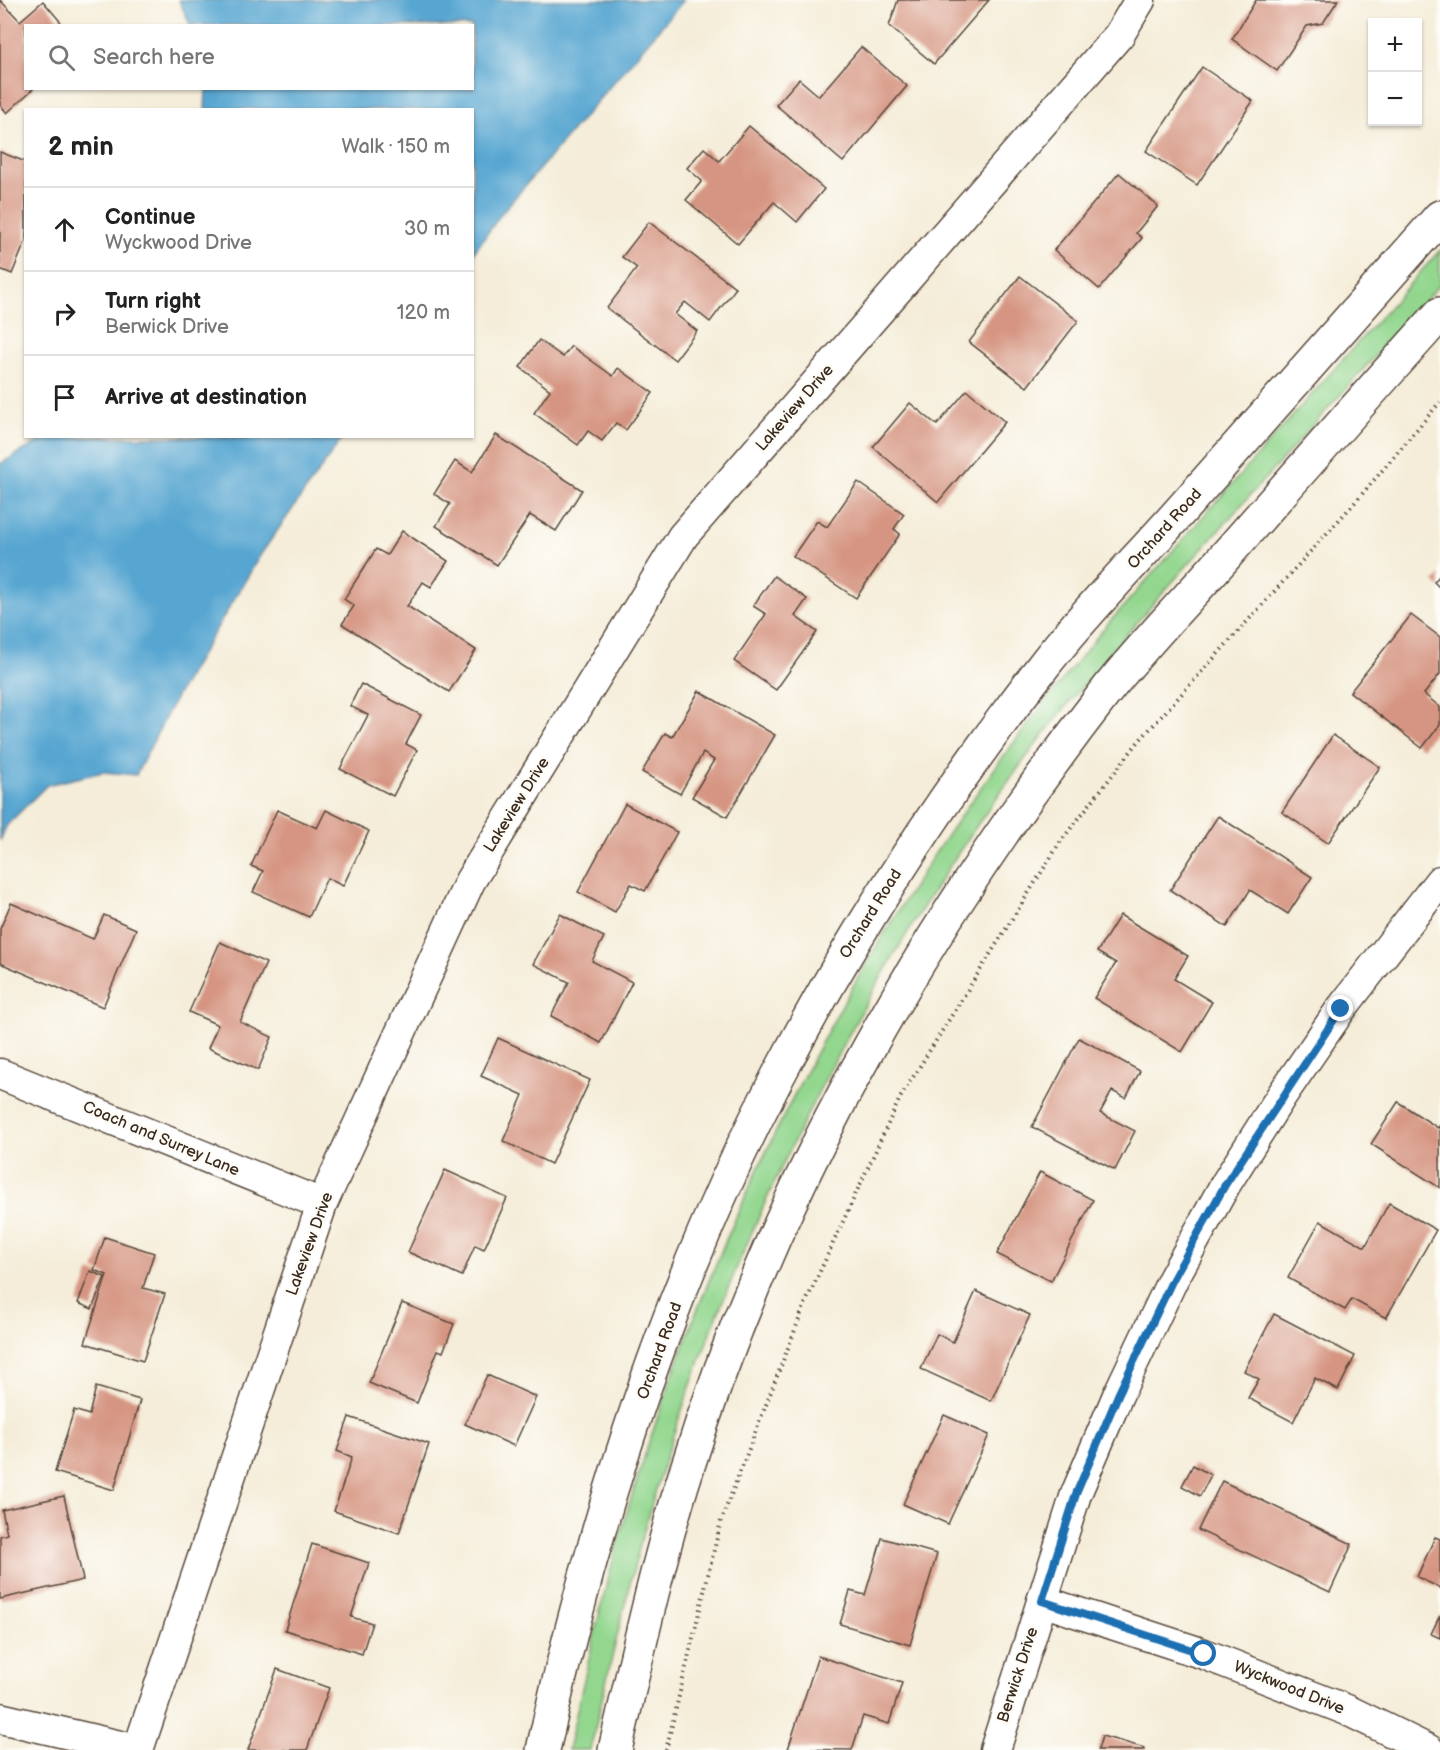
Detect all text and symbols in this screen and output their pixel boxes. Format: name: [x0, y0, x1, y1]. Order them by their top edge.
map controls: [1368, 18, 1422, 126]
button: +: [1368, 18, 1422, 72]
search box: [24, 24, 474, 90]
icon: search: [45, 41, 78, 74]
text: Search here: [93, 44, 215, 71]
button: −: [1368, 72, 1422, 126]
text: 2 min: [48, 132, 114, 163]
text: Walk · 150 m: [341, 135, 450, 159]
text: Continue: [105, 204, 195, 231]
icon: ahead: [48, 213, 81, 246]
text: 30 m: [404, 217, 450, 241]
text: Wyckwood Drive: [105, 231, 252, 255]
text: Turn right: [105, 288, 201, 315]
icon: right: [48, 297, 81, 330]
text: 120 m: [397, 301, 450, 325]
text: Berwick Drive: [105, 315, 229, 339]
street label: Lakeview Drive: [752, 361, 838, 455]
icon: arrive: [48, 381, 81, 414]
text: Arrive at destination: [105, 384, 307, 411]
street label: Orchard Road: [1124, 485, 1206, 573]
street label: Lakeview Drive: [480, 754, 554, 856]
street label: Orchard Road: [836, 866, 906, 962]
route end: [1327, 995, 1353, 1021]
street label: Coach and Surrey Lane: [80, 1097, 243, 1181]
street label: Lakeview Drive: [283, 1189, 338, 1298]
street label: Orchard Road: [634, 1300, 686, 1402]
street label: Berwick Drive: [994, 1625, 1042, 1725]
route start: [1190, 1640, 1216, 1666]
street label: Wyckwood Drive: [1231, 1657, 1347, 1719]

